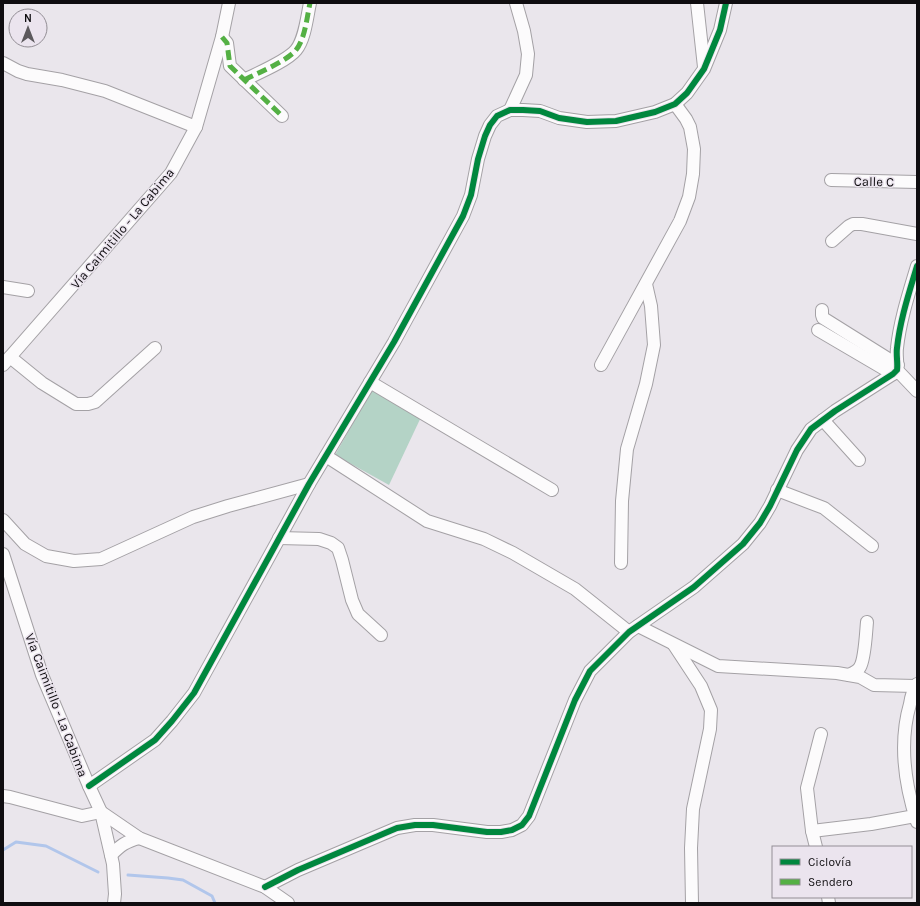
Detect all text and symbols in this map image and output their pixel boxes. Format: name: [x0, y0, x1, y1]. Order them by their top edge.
north arrow: [8, 8, 48, 48]
text: N: [24, 12, 32, 25]
street label: Vía Caimitillo - La Cabima: [68, 165, 177, 292]
street label: Calle C: [854, 174, 894, 189]
street label: Vía Caimitillo - La Cabima: [22, 631, 91, 779]
legend: [772, 846, 912, 898]
text: Ciclovía: [808, 855, 851, 869]
text: Sendero: [808, 875, 853, 889]

